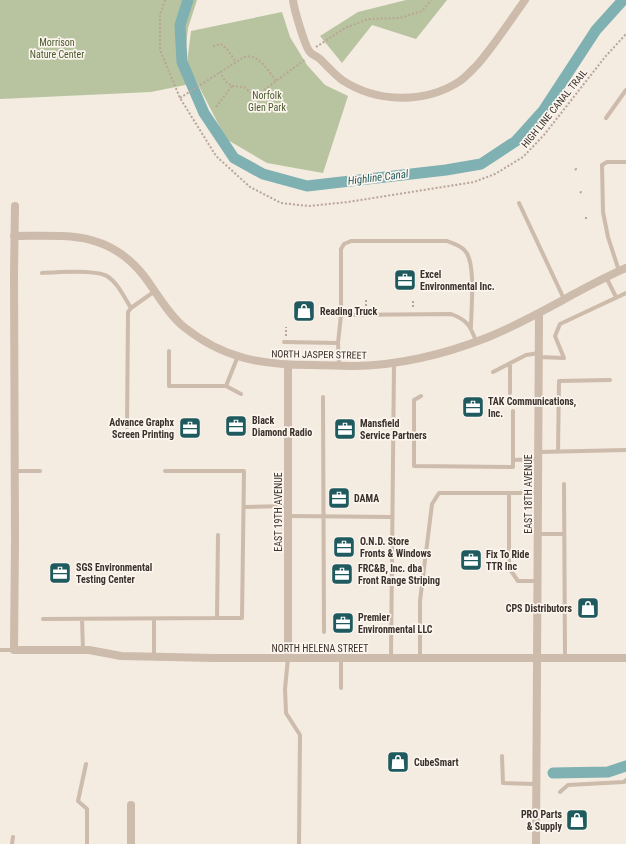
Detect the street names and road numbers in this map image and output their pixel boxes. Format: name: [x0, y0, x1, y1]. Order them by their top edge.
street label: HIGH LINE CANAL TRAIL: [519, 67, 590, 150]
street label: NORTH JASPER STREET: [271, 348, 367, 361]
street label: EAST 18TH AVENUE: [523, 454, 534, 534]
street label: EAST 19TH AVENUE: [273, 472, 284, 552]
street label: NORTH HELENA STREET: [271, 643, 369, 654]

